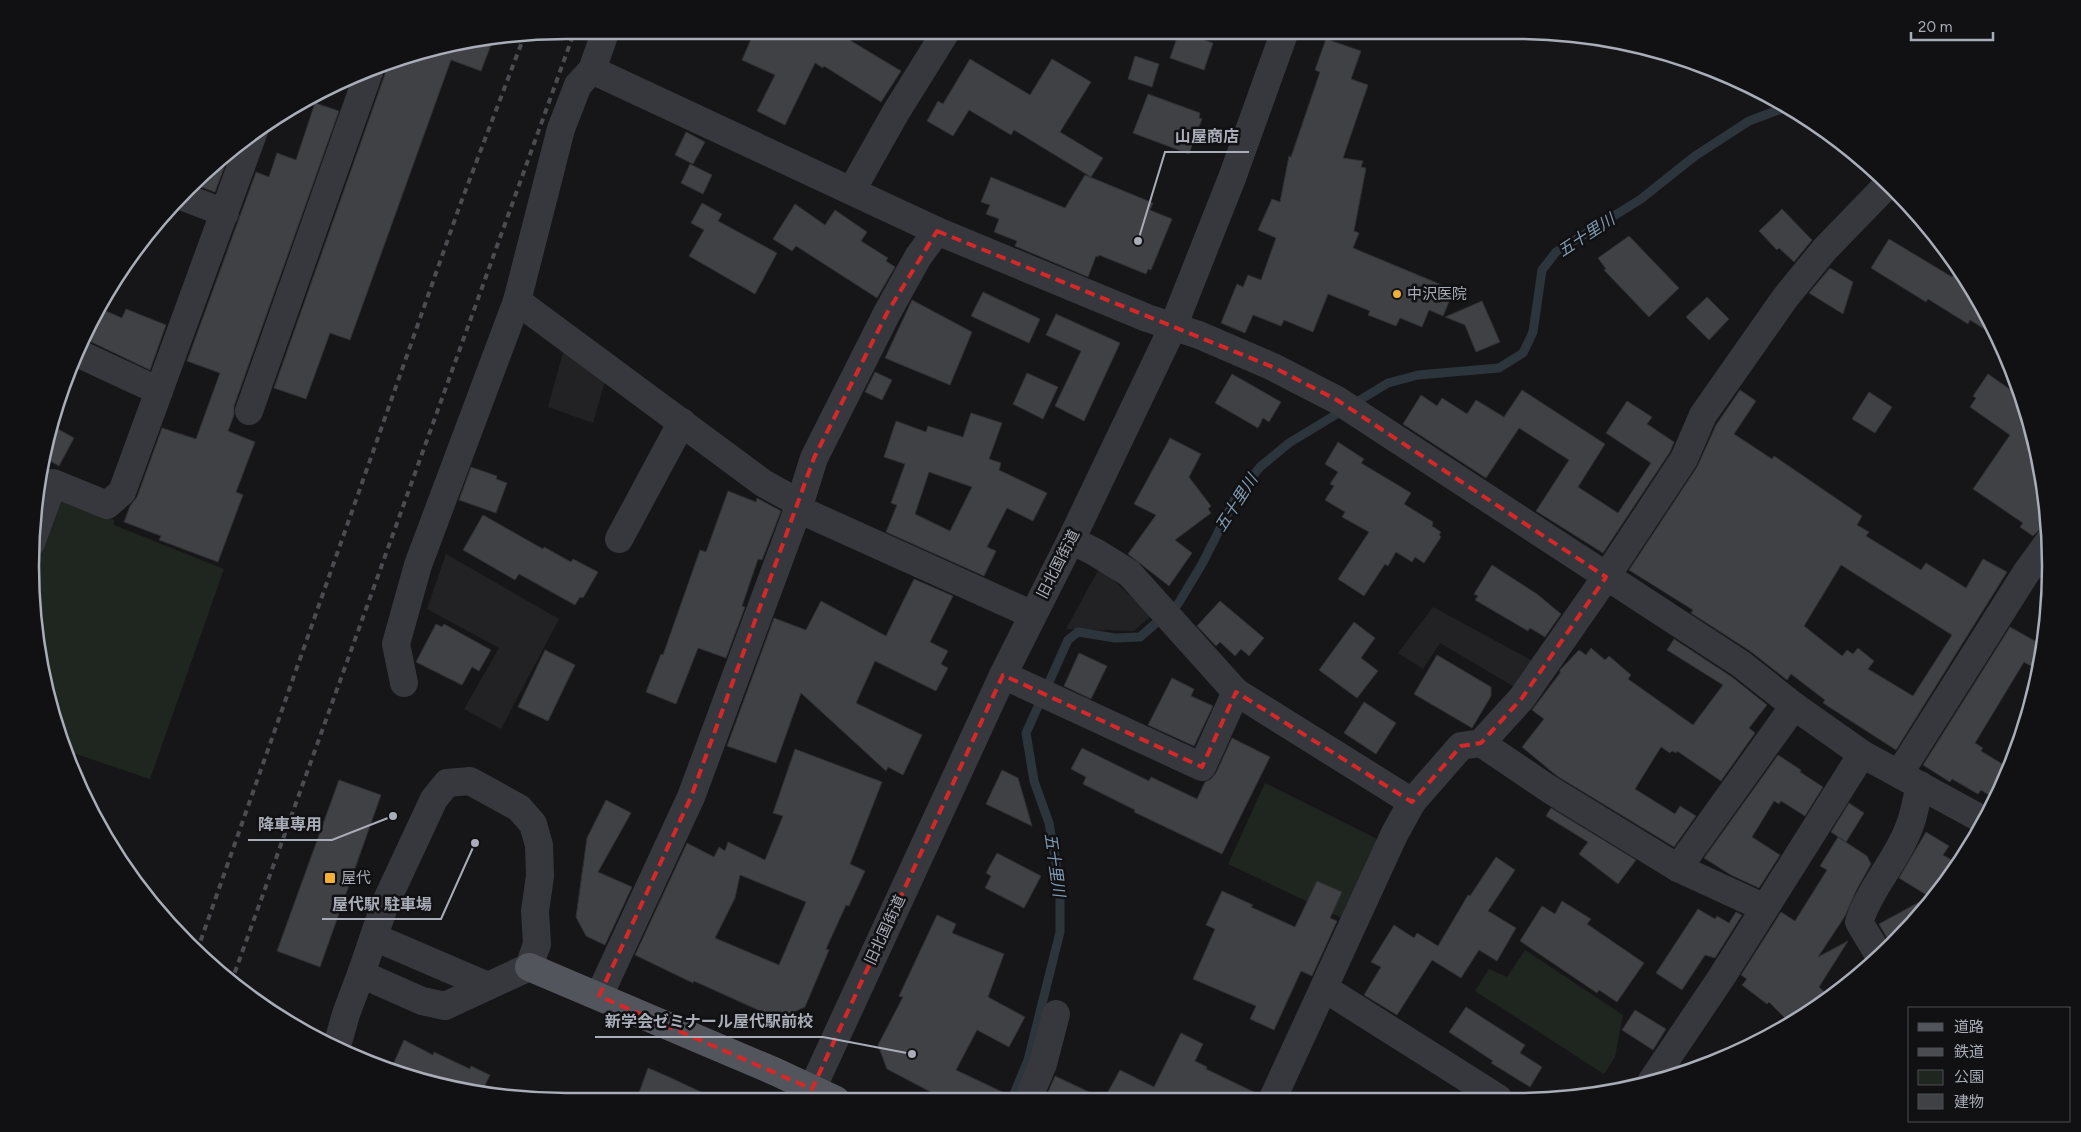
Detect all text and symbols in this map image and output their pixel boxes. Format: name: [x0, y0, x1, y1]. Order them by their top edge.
scale bar: [1911, 10, 1994, 42]
text: 20 m: [1918, 18, 1952, 36]
callout: 山屋商店: [1165, 121, 1249, 152]
text: 山屋商店: [1175, 127, 1239, 146]
water label: 五十里川: [1554, 209, 1620, 260]
place label: 中沢医院: [1407, 285, 1467, 303]
marker: 中沢医院: [1391, 288, 1403, 300]
water label: 五十里川: [1211, 469, 1262, 535]
street label: 旧北国街道: [1033, 526, 1083, 602]
callout: 降車専用: [248, 809, 332, 840]
text: 降車専用: [258, 815, 322, 834]
water label: 五十里川: [1041, 832, 1069, 900]
place label: 屋代: [341, 869, 371, 887]
marker: 屋代: [323, 871, 337, 885]
callout: 屋代駅 駐車場: [322, 888, 441, 919]
street label: 旧北国街道: [861, 892, 909, 968]
text: 屋代駅 駐車場: [332, 895, 432, 914]
callout: 新学会ゼミナール屋代駅前校: [595, 1006, 823, 1037]
legend: [1908, 1007, 2071, 1122]
text: 新学会ゼミナール屋代駅前校: [605, 1012, 813, 1031]
text: 道路: [1954, 1018, 1984, 1036]
text: 鉄道: [1954, 1043, 1984, 1061]
text: 公園: [1954, 1068, 1984, 1086]
text: 建物: [1954, 1093, 1984, 1111]

